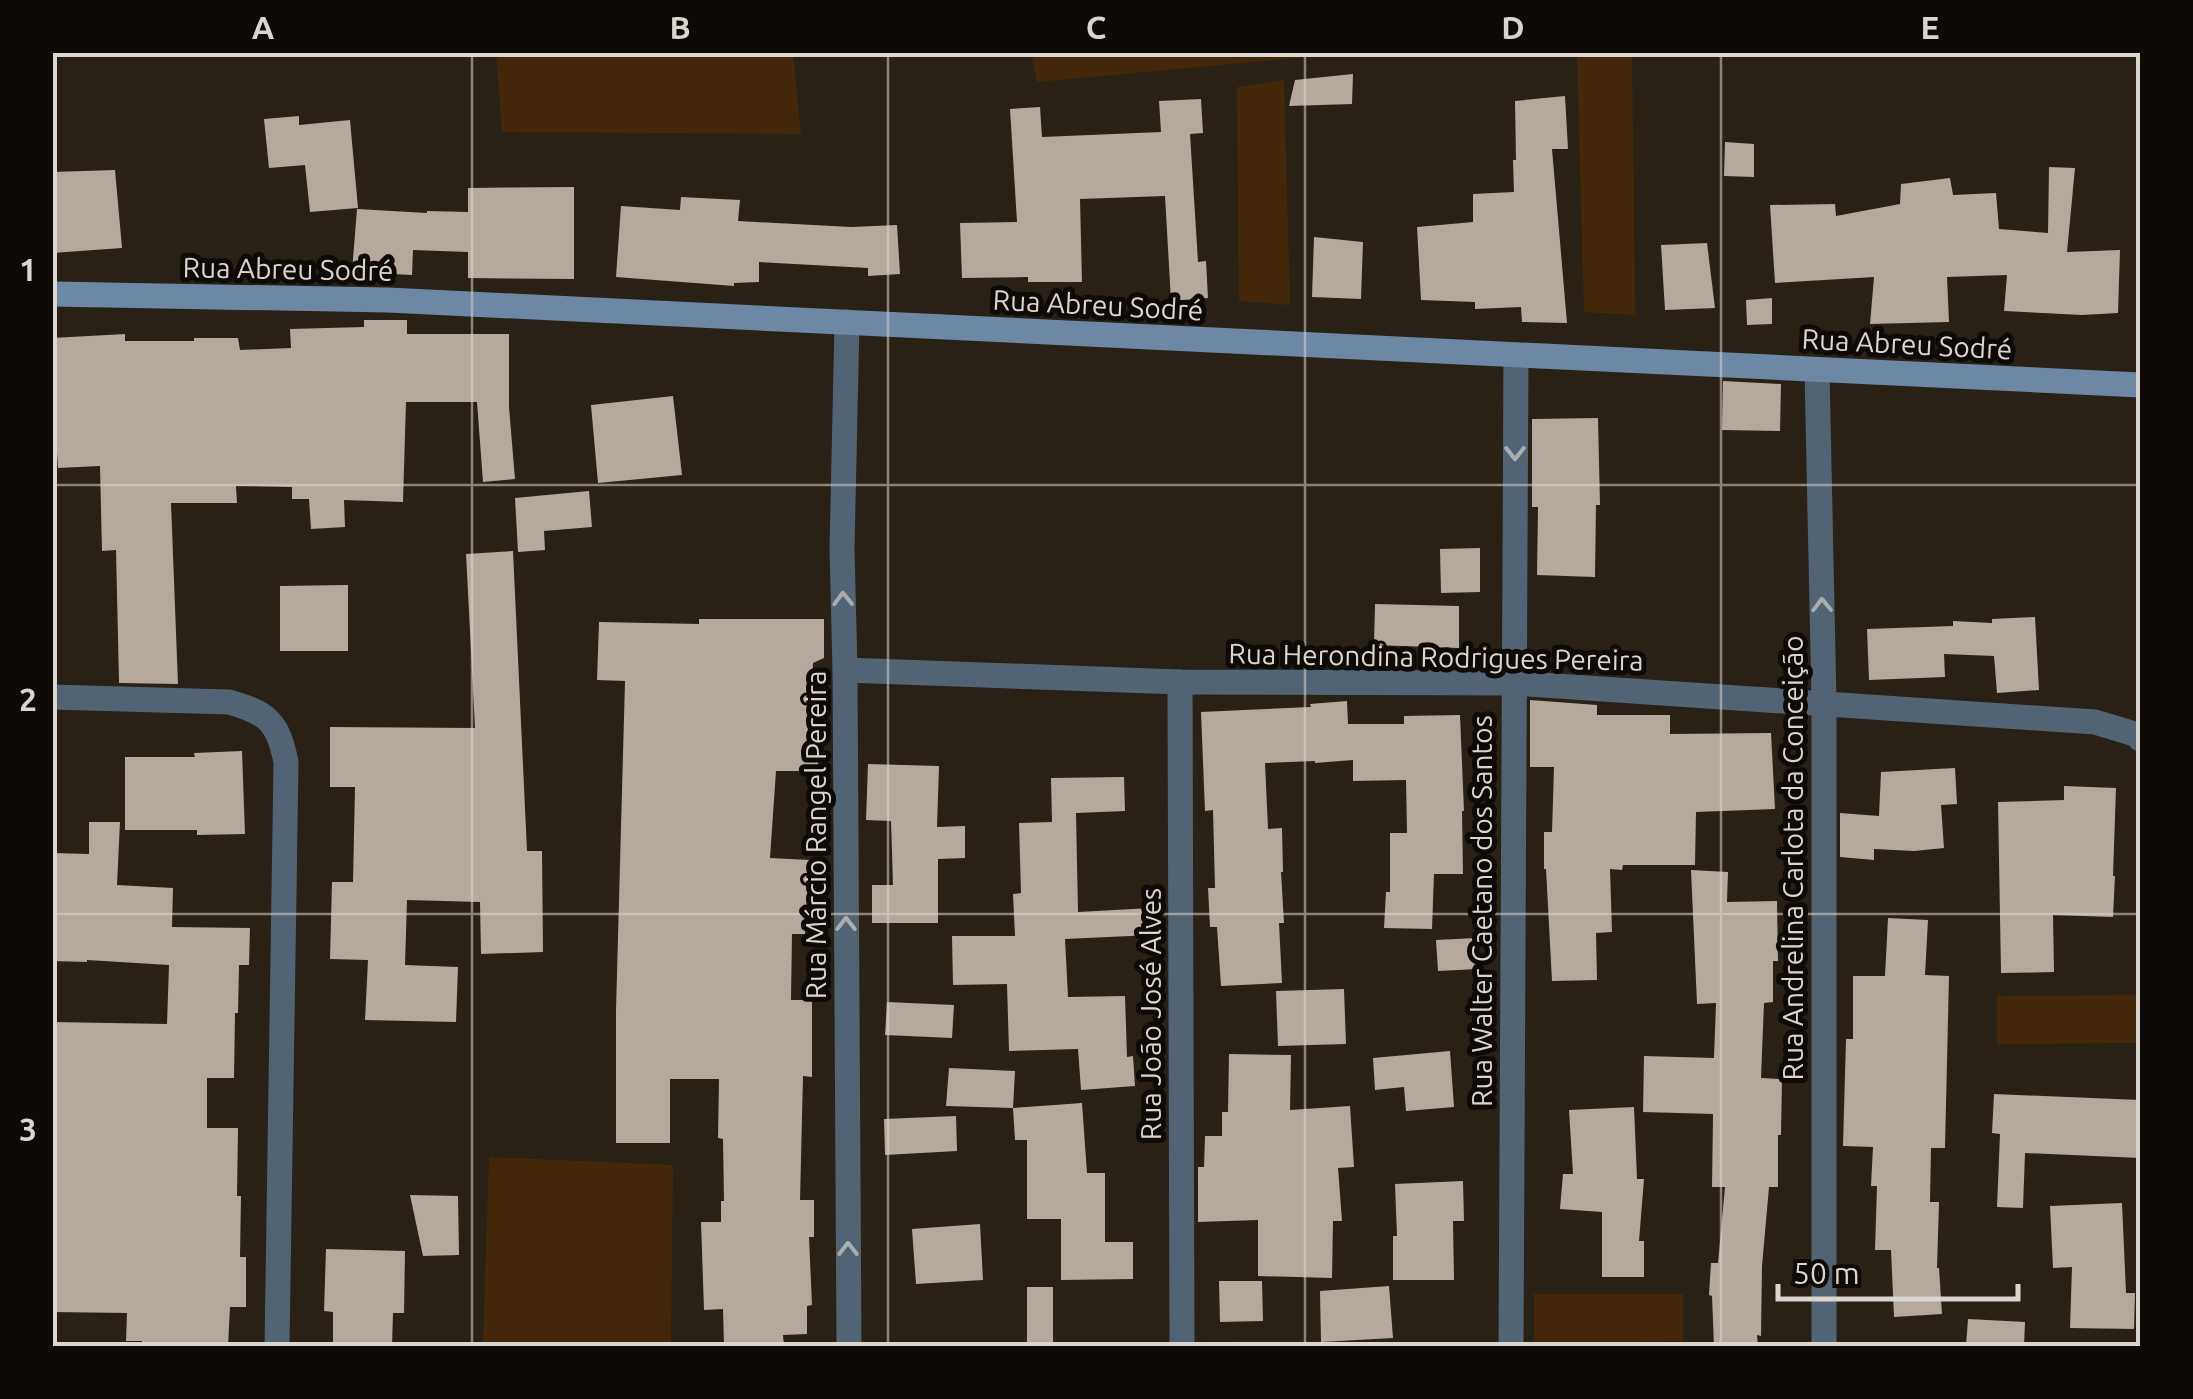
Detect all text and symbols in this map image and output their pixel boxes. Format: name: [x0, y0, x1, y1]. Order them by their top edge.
text: A: [252, 9, 275, 45]
text: B: [669, 9, 691, 45]
text: C: [1086, 9, 1106, 45]
text: D: [1501, 9, 1525, 45]
text: E: [1920, 9, 1940, 45]
text: 1: [19, 251, 37, 287]
street label: Rua Abreu Sodré: [182, 251, 394, 286]
street label: Rua Abreu Sodré: [992, 284, 1204, 325]
street label: Rua Abreu Sodré: [1801, 323, 2013, 364]
one-way arrow: [1504, 446, 1526, 462]
one-way arrow: [832, 591, 854, 606]
one-way arrow: [1812, 597, 1833, 612]
street label: Rua Andrelina Carlota da Conceição: [1777, 635, 1808, 1081]
street label: Rua Herondina Rodrigues Pereira: [1228, 637, 1644, 676]
street label: Rua Márcio Rangel Pereira: [800, 671, 831, 999]
text: 2: [19, 681, 37, 717]
street label: Rua Walter Caetano dos Santos: [1466, 715, 1497, 1107]
street label: Rua João José Alves: [1135, 888, 1166, 1140]
one-way arrow: [835, 916, 857, 932]
text: 3: [19, 1111, 37, 1147]
scale bar: [1778, 1239, 2018, 1301]
one-way arrow: [837, 1241, 859, 1256]
text: 50 m: [1793, 1256, 1860, 1290]

